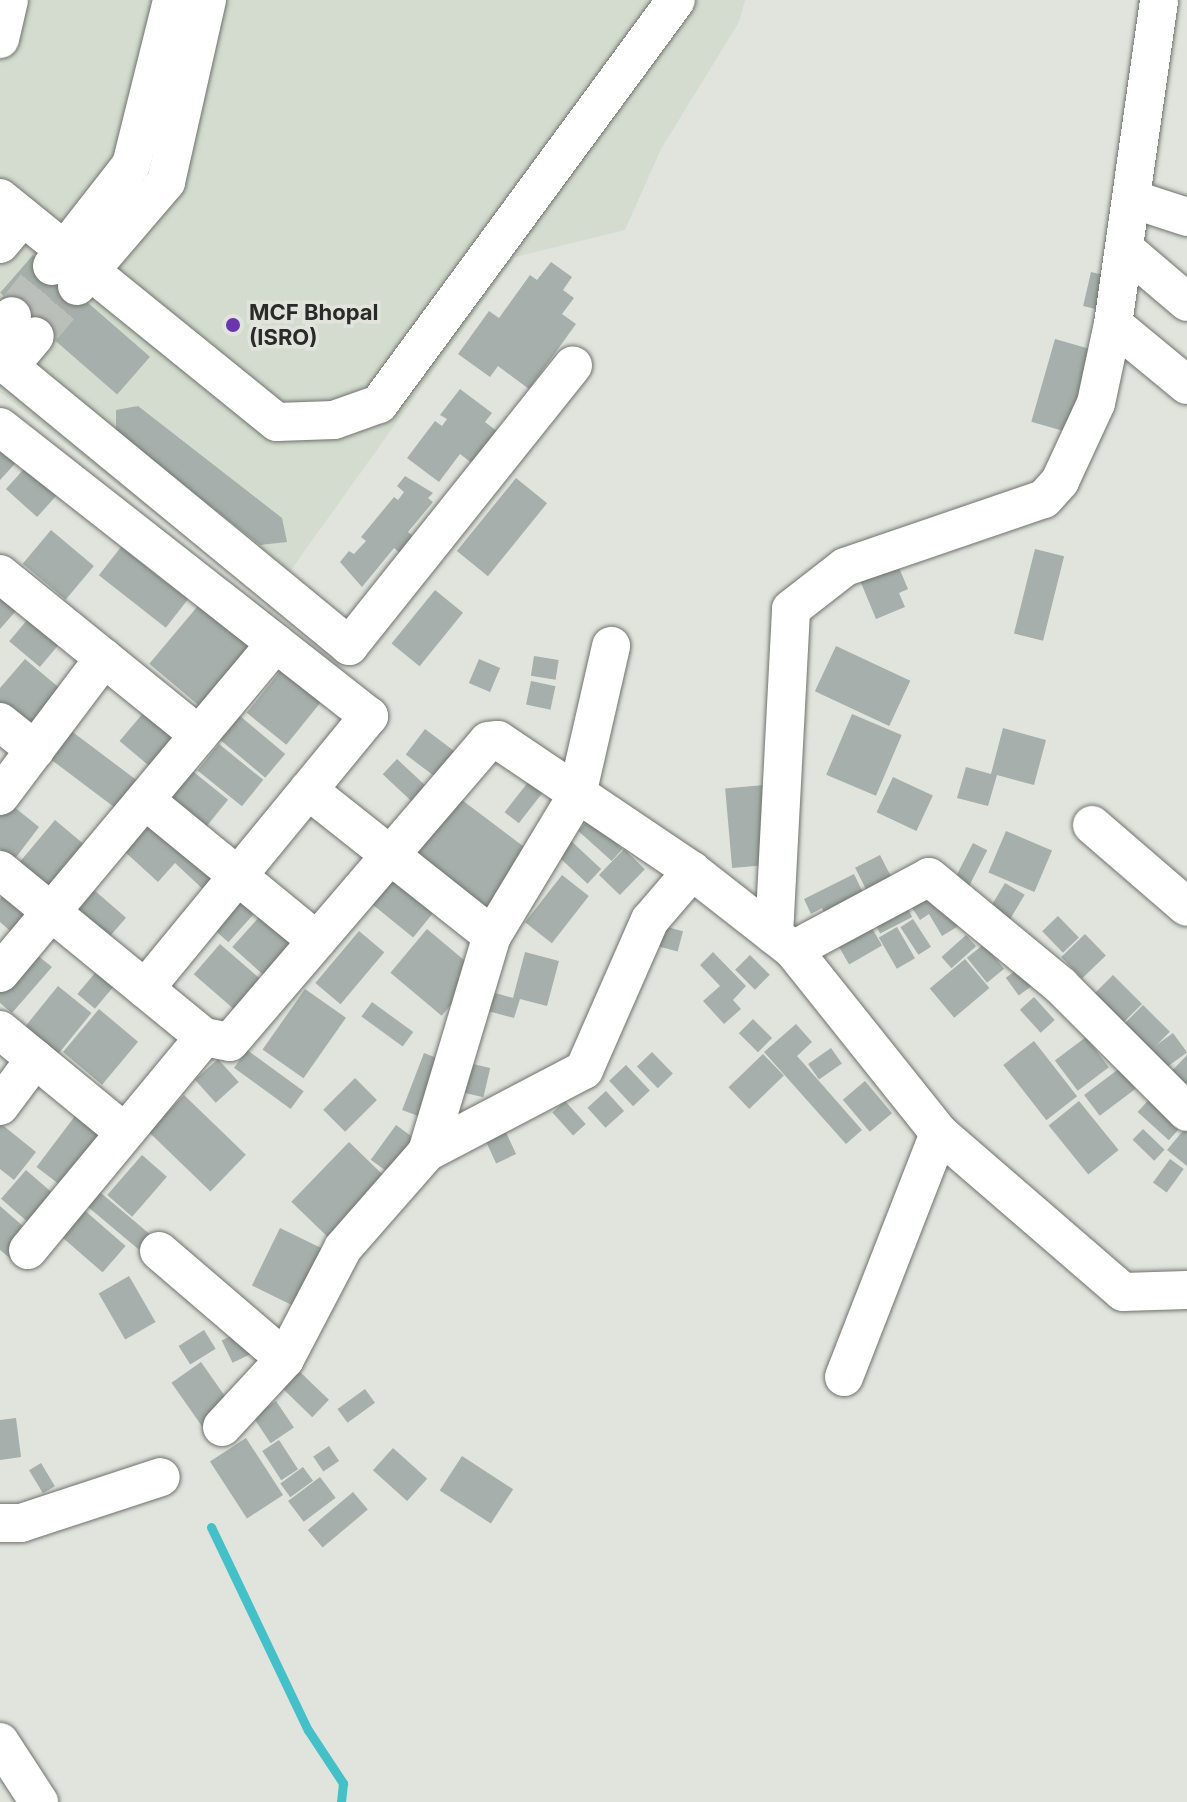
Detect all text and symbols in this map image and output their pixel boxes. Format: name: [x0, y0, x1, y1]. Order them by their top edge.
place label: MCF Bhopal (ISRO): [249, 299, 378, 350]
marker: MCF Bhopal (ISRO): [224, 316, 242, 334]

